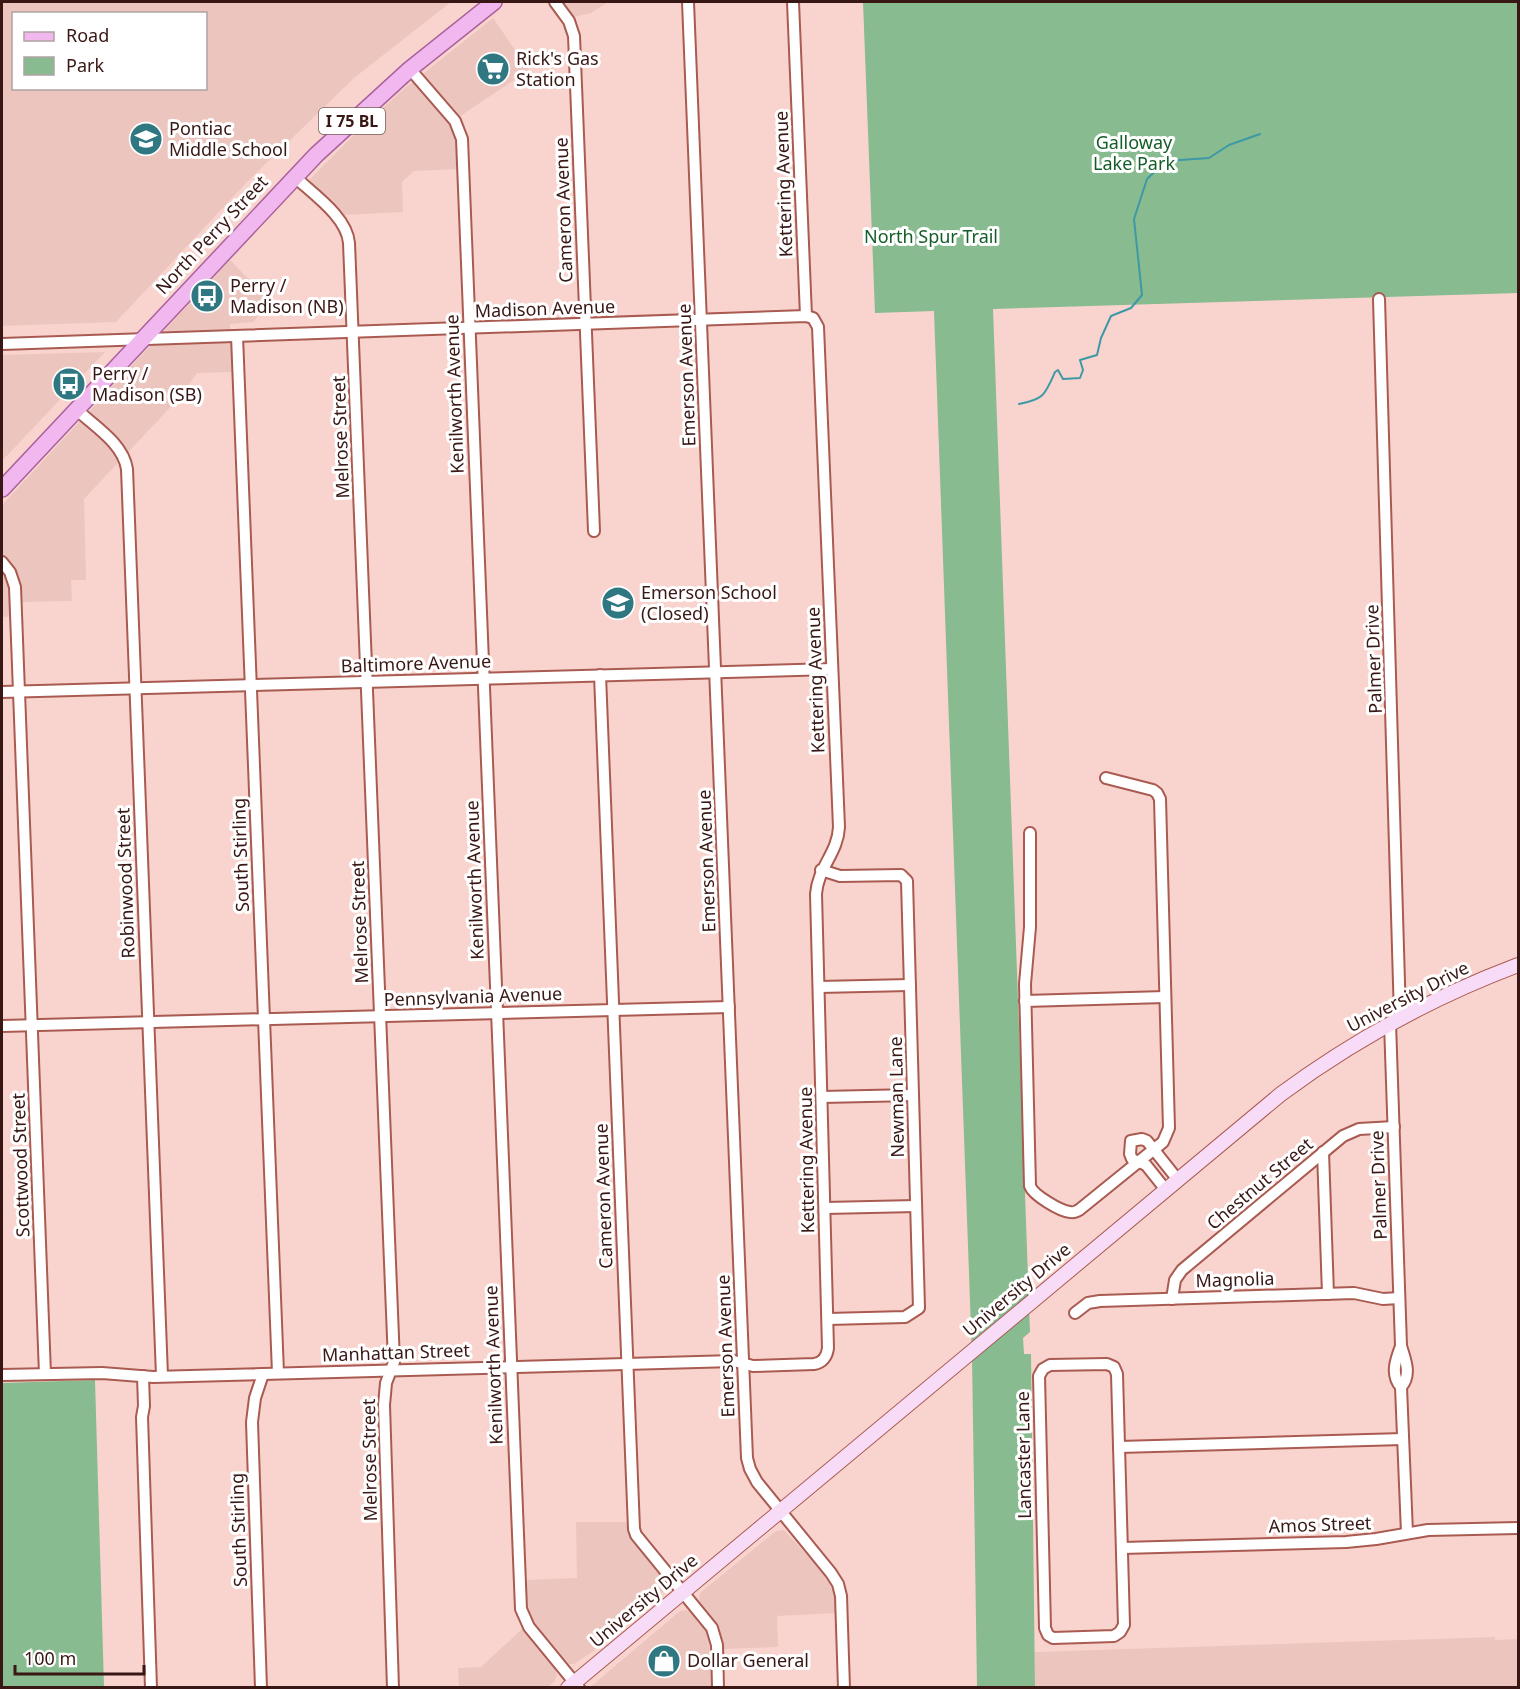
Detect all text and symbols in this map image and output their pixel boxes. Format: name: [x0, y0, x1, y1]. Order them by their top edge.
legend: [12, 12, 207, 90]
text: Road: [66, 23, 109, 47]
place label: Rick's Gas Station: [516, 46, 599, 91]
supermarket icon: Rick's Gas Station: [475, 51, 511, 87]
text: Park: [66, 53, 104, 77]
road number: I 75 BL: [319, 108, 385, 134]
street label: Kettering Avenue: [768, 110, 798, 258]
place label: Pontiac Middle School: [169, 116, 288, 161]
school or university icon: Pontiac Middle School: [128, 121, 164, 157]
park label: Galloway Lake Park: [1093, 130, 1175, 175]
street label: Cameron Avenue: [548, 137, 578, 283]
street label: North Perry Street: [150, 169, 273, 299]
park label: North Spur Trail: [864, 224, 998, 248]
place label: Perry / Madison (NB): [230, 273, 344, 318]
bus stop icon: Perry / Madison (NB): [189, 278, 225, 314]
street label: Madison Avenue: [474, 294, 616, 322]
street label: Emerson Avenue: [672, 303, 700, 447]
street label: Kenilworth Avenue: [439, 314, 469, 474]
place label: Perry / Madison (SB): [92, 361, 202, 406]
bus stop icon: Perry / Madison (SB): [51, 366, 87, 402]
street label: Melrose Street: [326, 375, 354, 499]
place label: Emerson School (Closed): [641, 580, 777, 625]
school or university icon: Emerson School (Closed): [600, 585, 636, 621]
street label: Palmer Drive: [1359, 604, 1387, 714]
street label: Kettering Avenue: [800, 606, 830, 754]
street label: Baltimore Avenue: [340, 648, 492, 678]
street label: Emerson Avenue: [692, 789, 720, 933]
street label: South Stirling: [226, 798, 254, 912]
street label: Kenilworth Avenue: [459, 800, 489, 960]
street label: Robinwood Street: [110, 807, 140, 959]
street label: Melrose Street: [345, 860, 373, 984]
street label: University Drive: [1342, 955, 1473, 1037]
street label: Pennsylvania Avenue: [383, 981, 563, 1011]
street label: Newman Lane: [883, 1036, 909, 1158]
street label: Kettering Avenue: [793, 1087, 819, 1234]
street label: Scottwood Street: [5, 1092, 35, 1238]
street label: Cameron Avenue: [588, 1123, 618, 1269]
street label: Palmer Drive: [1364, 1130, 1392, 1240]
street label: Chestnut Street: [1201, 1131, 1318, 1235]
street label: University Drive: [957, 1237, 1075, 1341]
street label: Magnolia: [1195, 1266, 1275, 1292]
street label: Emerson Avenue: [711, 1274, 739, 1418]
street label: Kenilworth Avenue: [478, 1285, 508, 1445]
street label: Manhattan Street: [322, 1337, 471, 1367]
street label: Lancaster Lane: [1010, 1391, 1036, 1519]
street label: Melrose Street: [356, 1398, 382, 1522]
street label: South Stirling: [224, 1473, 252, 1587]
street label: Amos Street: [1268, 1510, 1372, 1538]
street label: University Drive: [584, 1548, 702, 1652]
scale bar: [15, 1638, 144, 1676]
shop icon: Dollar General: [646, 1643, 682, 1679]
text: 100 m: [24, 1646, 76, 1670]
place label: Dollar General: [687, 1648, 809, 1672]

